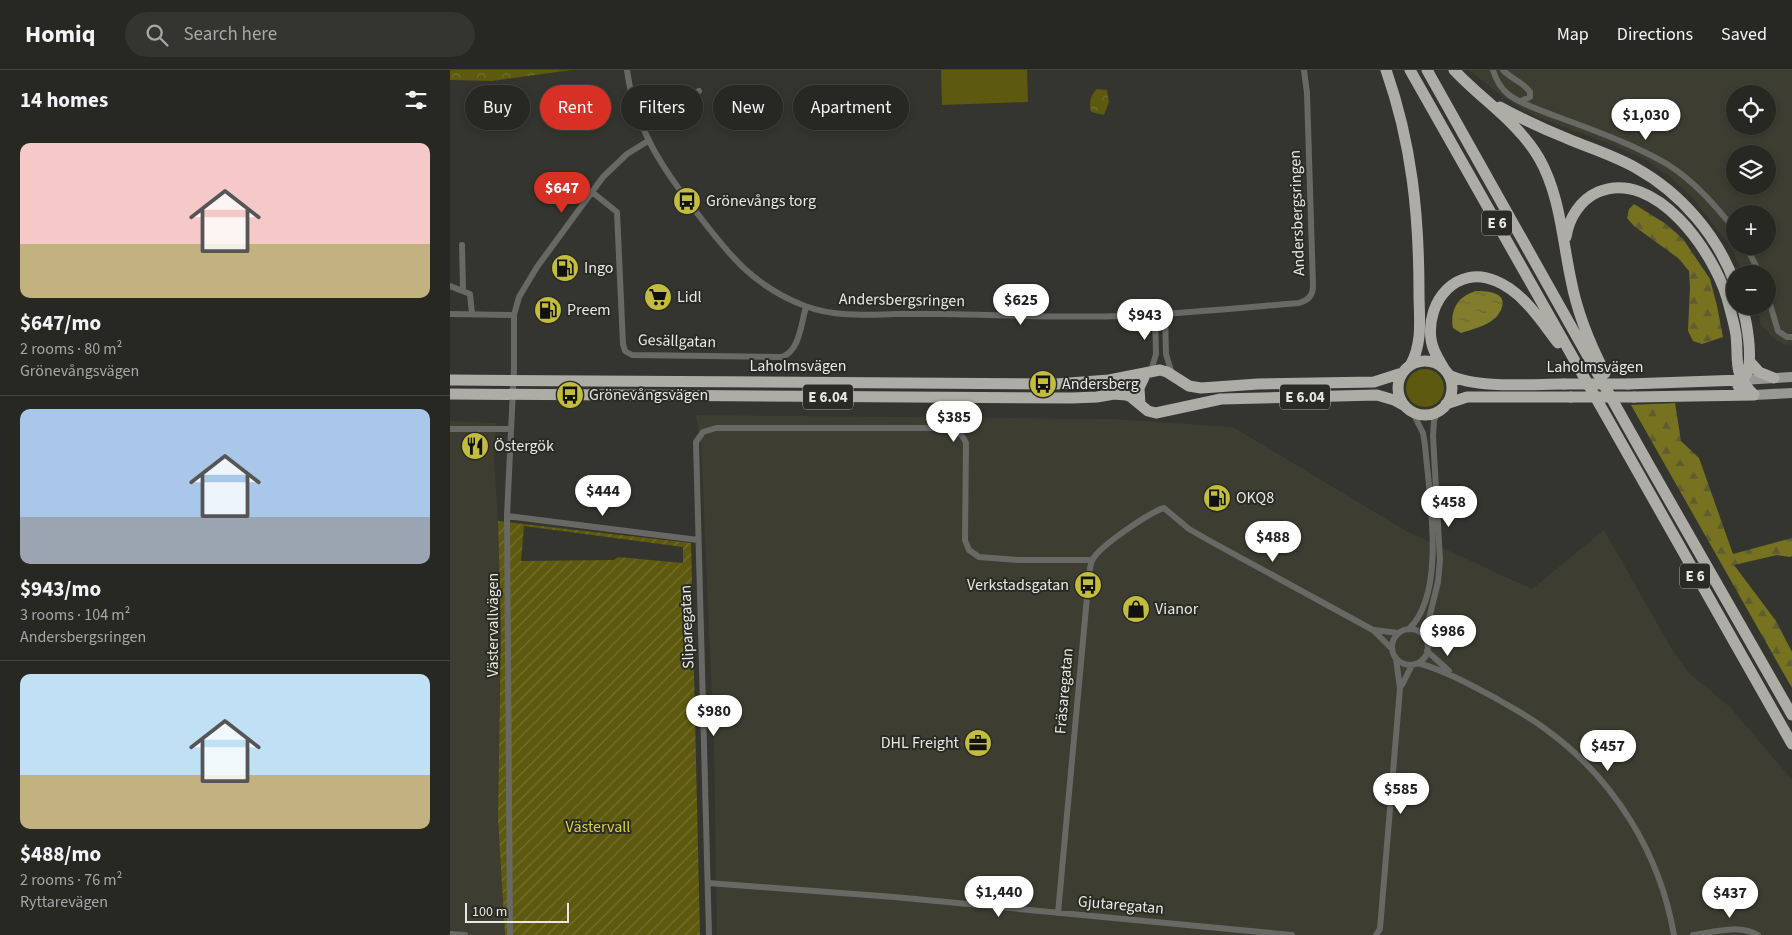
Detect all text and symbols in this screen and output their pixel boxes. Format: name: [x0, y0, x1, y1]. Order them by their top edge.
search box: [125, 12, 475, 57]
text: Homiq: [25, 17, 95, 52]
icon: search: [143, 21, 171, 49]
text: Search here: [183, 21, 277, 48]
text: Map: [1557, 22, 1589, 47]
text: Directions: [1617, 22, 1693, 47]
text: Saved: [1721, 22, 1767, 47]
text: 14 homes: [20, 85, 108, 115]
chip: Buy: [465, 85, 530, 130]
chip: Rent: [540, 85, 611, 130]
chip: Filters: [621, 85, 703, 130]
chip: New: [713, 85, 783, 130]
chip: Apartment: [793, 85, 909, 130]
map controls: [1726, 85, 1776, 315]
button: locate: [1726, 85, 1776, 135]
icon: filters: [402, 86, 430, 114]
pin: $1,030: [1605, 98, 1687, 141]
text: $1,030: [1622, 104, 1670, 126]
button: layers: [1726, 145, 1776, 195]
street label: Andersbergsringen: [1284, 150, 1310, 276]
pin: $647: [532, 172, 592, 214]
icon: home: [180, 176, 270, 266]
text: $647: [545, 177, 579, 199]
bus stop icon: Grönevångs torg: [672, 186, 702, 216]
place label: Grönevångs torg: [706, 190, 816, 212]
button: +: [1726, 205, 1776, 255]
road number: E 6: [1482, 210, 1512, 236]
fuel station icon: Ingo: [550, 253, 580, 283]
place label: Ingo: [584, 257, 613, 279]
button: −: [1726, 265, 1776, 315]
supermarket icon: Lidl: [643, 282, 673, 312]
pin: $625: [991, 284, 1051, 326]
place label: Lidl: [677, 286, 702, 308]
street label: Andersbergsringen: [839, 288, 965, 312]
text: $625: [1004, 289, 1038, 311]
fuel station icon: Preem: [533, 295, 563, 325]
pin: $943: [1115, 298, 1175, 341]
place label: Preem: [567, 299, 611, 321]
text: $943: [1128, 304, 1162, 326]
text: $647/mo: [20, 308, 101, 338]
street label: Gesällgatan: [637, 329, 717, 353]
text: 2 rooms · 80 m²: [20, 338, 122, 360]
street label: Laholmsvägen: [749, 355, 847, 377]
street label: Laholmsvägen: [1546, 356, 1644, 378]
text: Grönevångsvägen: [20, 360, 139, 382]
bus stop icon: Andersberg: [1028, 369, 1058, 399]
place label: Andersberg: [1062, 373, 1139, 395]
bus stop icon: Grönevångsvägen: [555, 380, 585, 410]
place label: Grönevångsvägen: [589, 384, 708, 406]
road number: E 6.04: [803, 384, 853, 410]
road number: E 6.04: [1280, 384, 1330, 410]
pin: $385: [924, 400, 984, 443]
text: $385: [937, 406, 971, 428]
restaurant icon: Östergök: [460, 431, 490, 461]
place label: Östergök: [494, 435, 554, 457]
icon: home: [180, 441, 270, 531]
pin: $444: [573, 474, 633, 517]
text: $444: [586, 480, 620, 502]
fuel station icon: OKQ8: [1202, 483, 1232, 513]
pin: $458: [1419, 486, 1479, 528]
place label: OKQ8: [1236, 487, 1274, 509]
text: $458: [1432, 491, 1466, 513]
pin: $488: [1243, 520, 1303, 563]
text: $488: [1256, 526, 1290, 548]
road number: E 6: [1680, 564, 1710, 588]
bus stop icon: Verkstadsgatan: [1073, 570, 1103, 600]
street label: Västervallvägen: [482, 573, 504, 677]
text: $943/mo: [20, 574, 101, 604]
place label: Verkstadsgatan: [967, 574, 1069, 596]
street label: Sliparegatan: [675, 585, 699, 669]
shop icon: Vianor: [1121, 594, 1151, 624]
place label: Vianor: [1155, 598, 1199, 620]
text: 3 rooms · 104 m²: [20, 604, 130, 626]
pin: $986: [1418, 614, 1478, 657]
text: $986: [1431, 620, 1465, 642]
text: Andersbergsringen: [20, 626, 146, 648]
street label: Fräsaregatan: [1049, 647, 1079, 735]
pin: $980: [684, 694, 744, 737]
text: $980: [697, 700, 731, 722]
icon: home: [180, 706, 270, 796]
office icon: DHL Freight: [963, 728, 993, 758]
pin: $457: [1578, 730, 1638, 772]
place label: DHL Freight: [881, 732, 960, 754]
text: $457: [1591, 735, 1625, 757]
pin: $585: [1371, 772, 1431, 815]
text: $585: [1384, 778, 1418, 800]
park label: Västervall: [566, 816, 630, 838]
text: $488/mo: [20, 839, 101, 869]
text: 2 rooms · 76 m²: [20, 869, 122, 891]
pin: $1,440: [958, 876, 1040, 918]
pin: $437: [1700, 876, 1760, 919]
text: $1,440: [975, 881, 1023, 903]
text: $437: [1713, 882, 1747, 904]
street label: Gjutaregatan: [1077, 890, 1165, 920]
text: Ryttarevägen: [20, 891, 108, 913]
scale bar: [465, 900, 569, 923]
text: 100 m: [472, 902, 507, 922]

